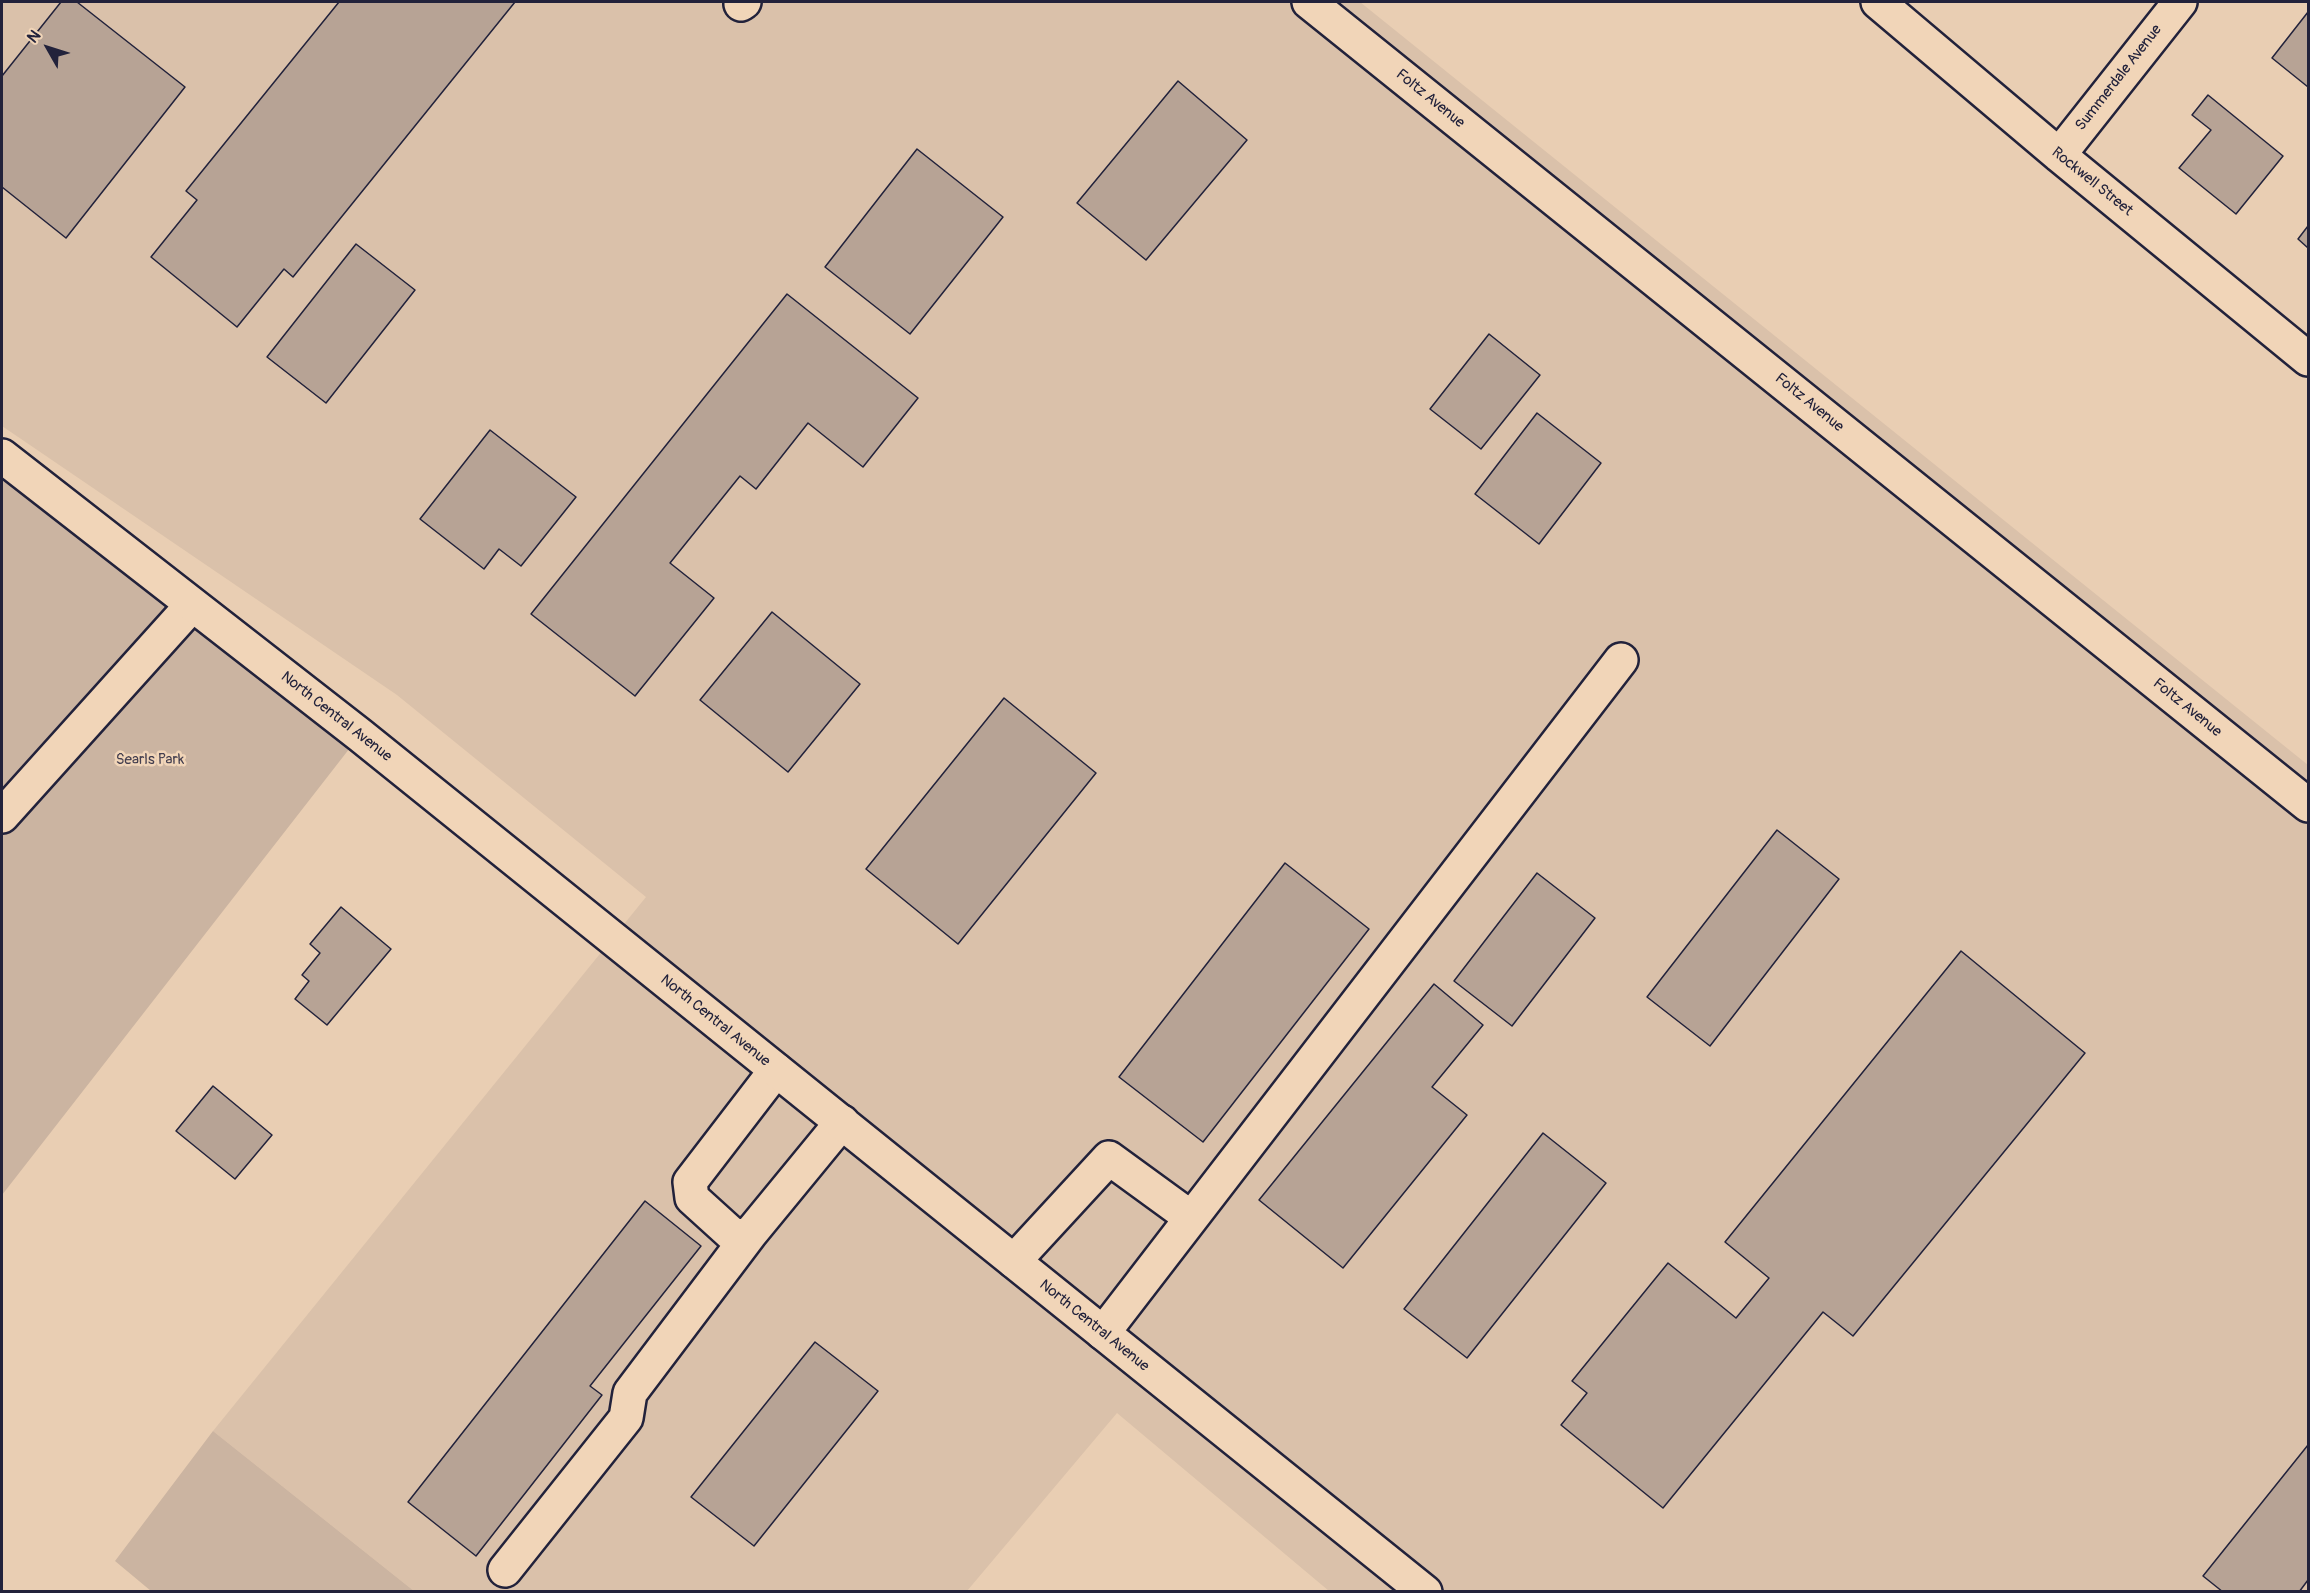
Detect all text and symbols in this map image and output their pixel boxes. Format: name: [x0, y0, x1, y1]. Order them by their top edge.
north arrow: [18, 18, 78, 78]
street label: Summerdale Avenue: [2072, 21, 2166, 135]
text: N: [23, 26, 45, 47]
street label: Foltz Avenue: [1392, 66, 1468, 132]
street label: Rockwell Street: [2048, 144, 2136, 220]
street label: Foltz Avenue: [1771, 370, 1847, 436]
street label: North Central Avenue: [277, 668, 395, 766]
street label: Foltz Avenue: [2149, 675, 2225, 741]
park label: Searls Park: [116, 751, 184, 769]
street label: North Central Avenue: [657, 971, 773, 1071]
street label: North Central Avenue: [1036, 1276, 1152, 1376]

